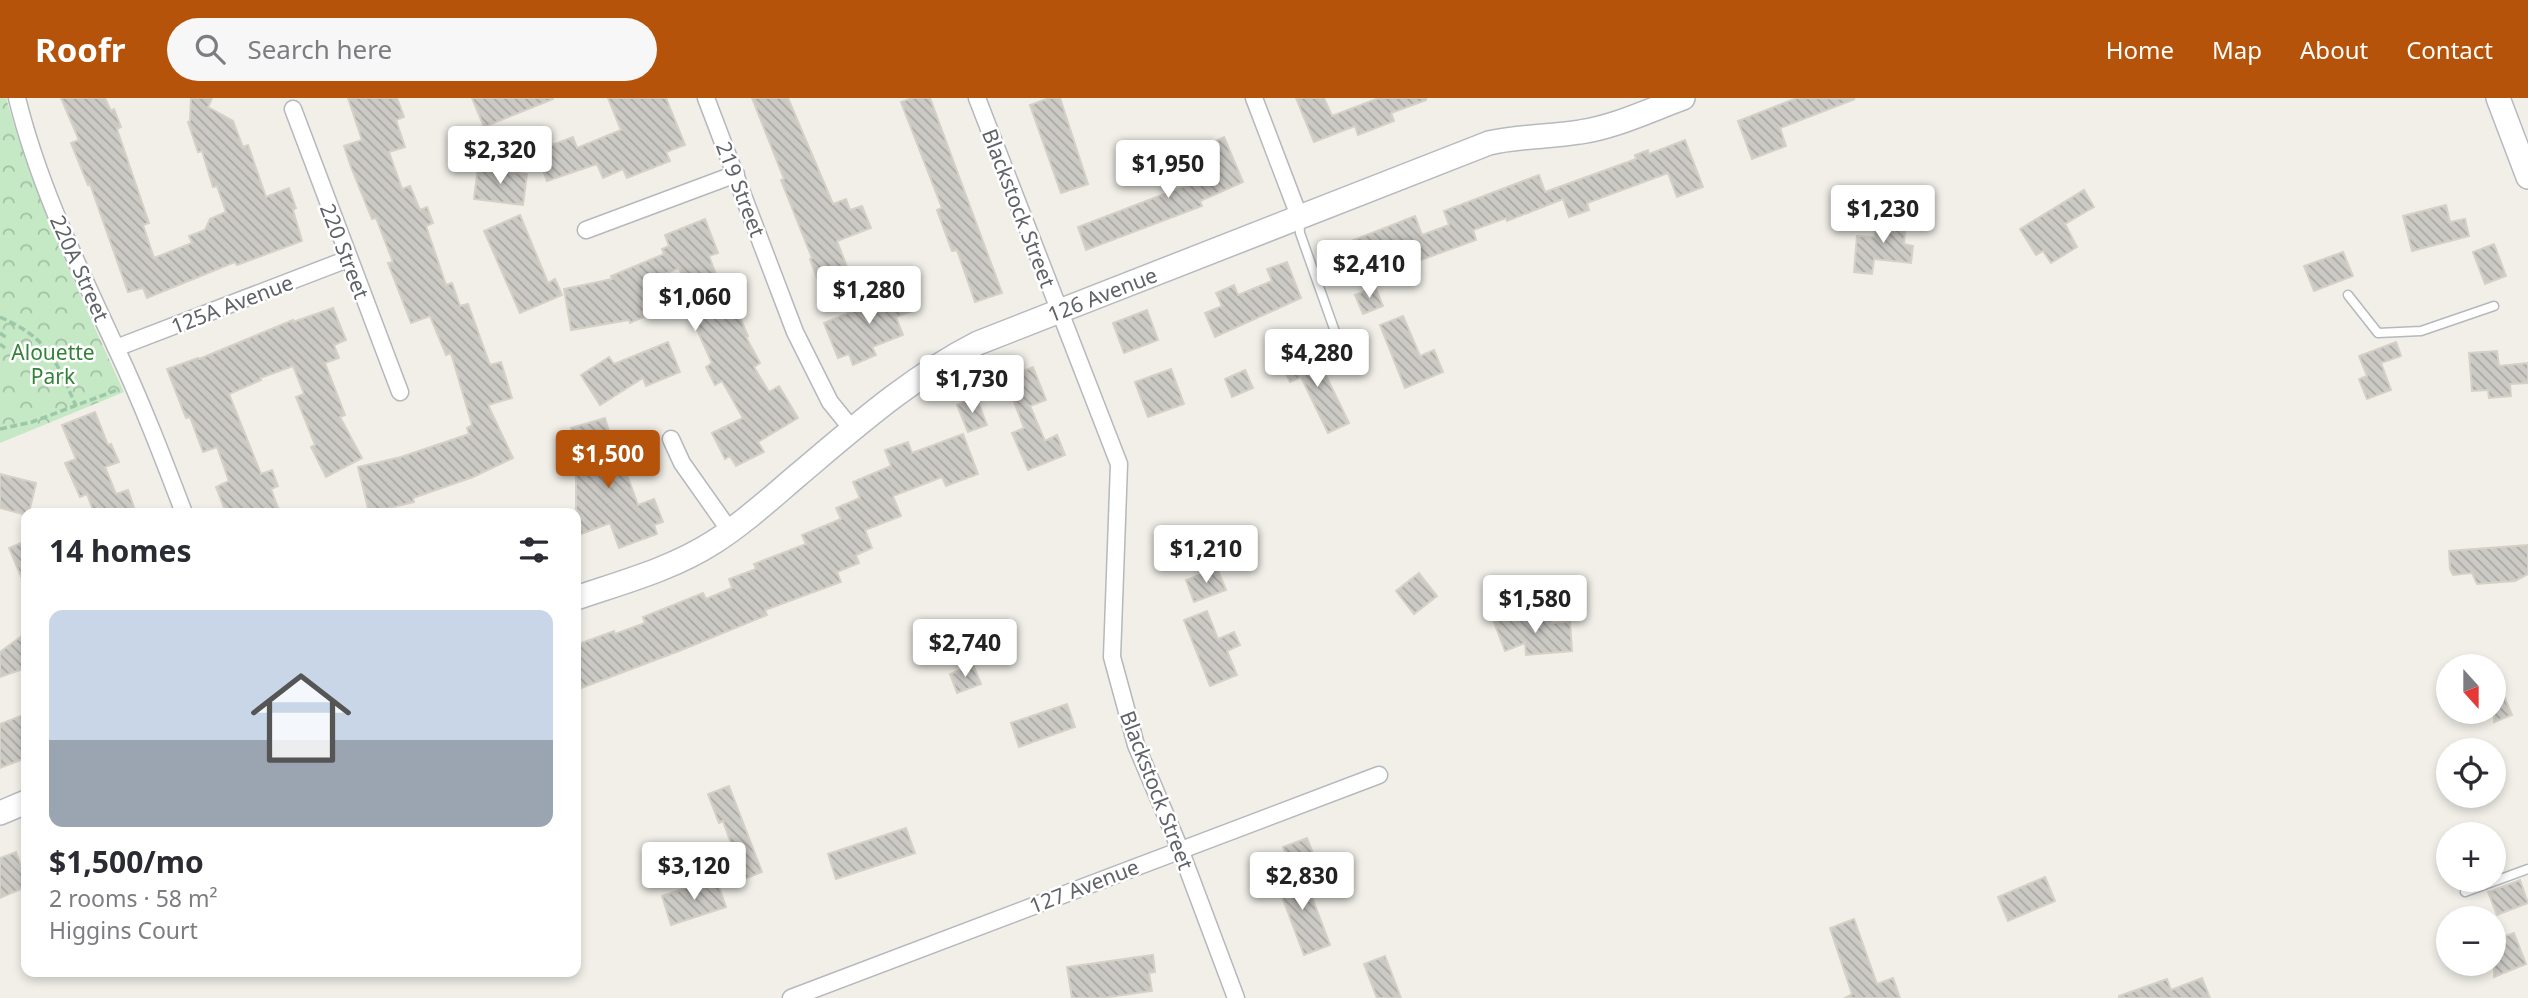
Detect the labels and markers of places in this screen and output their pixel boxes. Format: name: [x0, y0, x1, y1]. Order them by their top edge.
pin: $2,320: [443, 126, 557, 186]
pin: $1,950: [1111, 140, 1225, 200]
pin: $1,230: [1826, 186, 1940, 245]
pin: $2,410: [1312, 240, 1426, 300]
pin: $1,280: [812, 266, 926, 326]
pin: $1,060: [638, 274, 752, 333]
pin: $4,280: [1260, 330, 1374, 389]
pin: $1,730: [915, 356, 1029, 415]
pin: $1,500: [551, 430, 665, 490]
pin: $1,210: [1149, 526, 1263, 585]
pin: $1,580: [1478, 575, 1592, 635]
pin: $2,740: [908, 620, 1022, 679]
pin: $3,120: [637, 842, 751, 902]
pin: $2,830: [1245, 852, 1359, 912]

